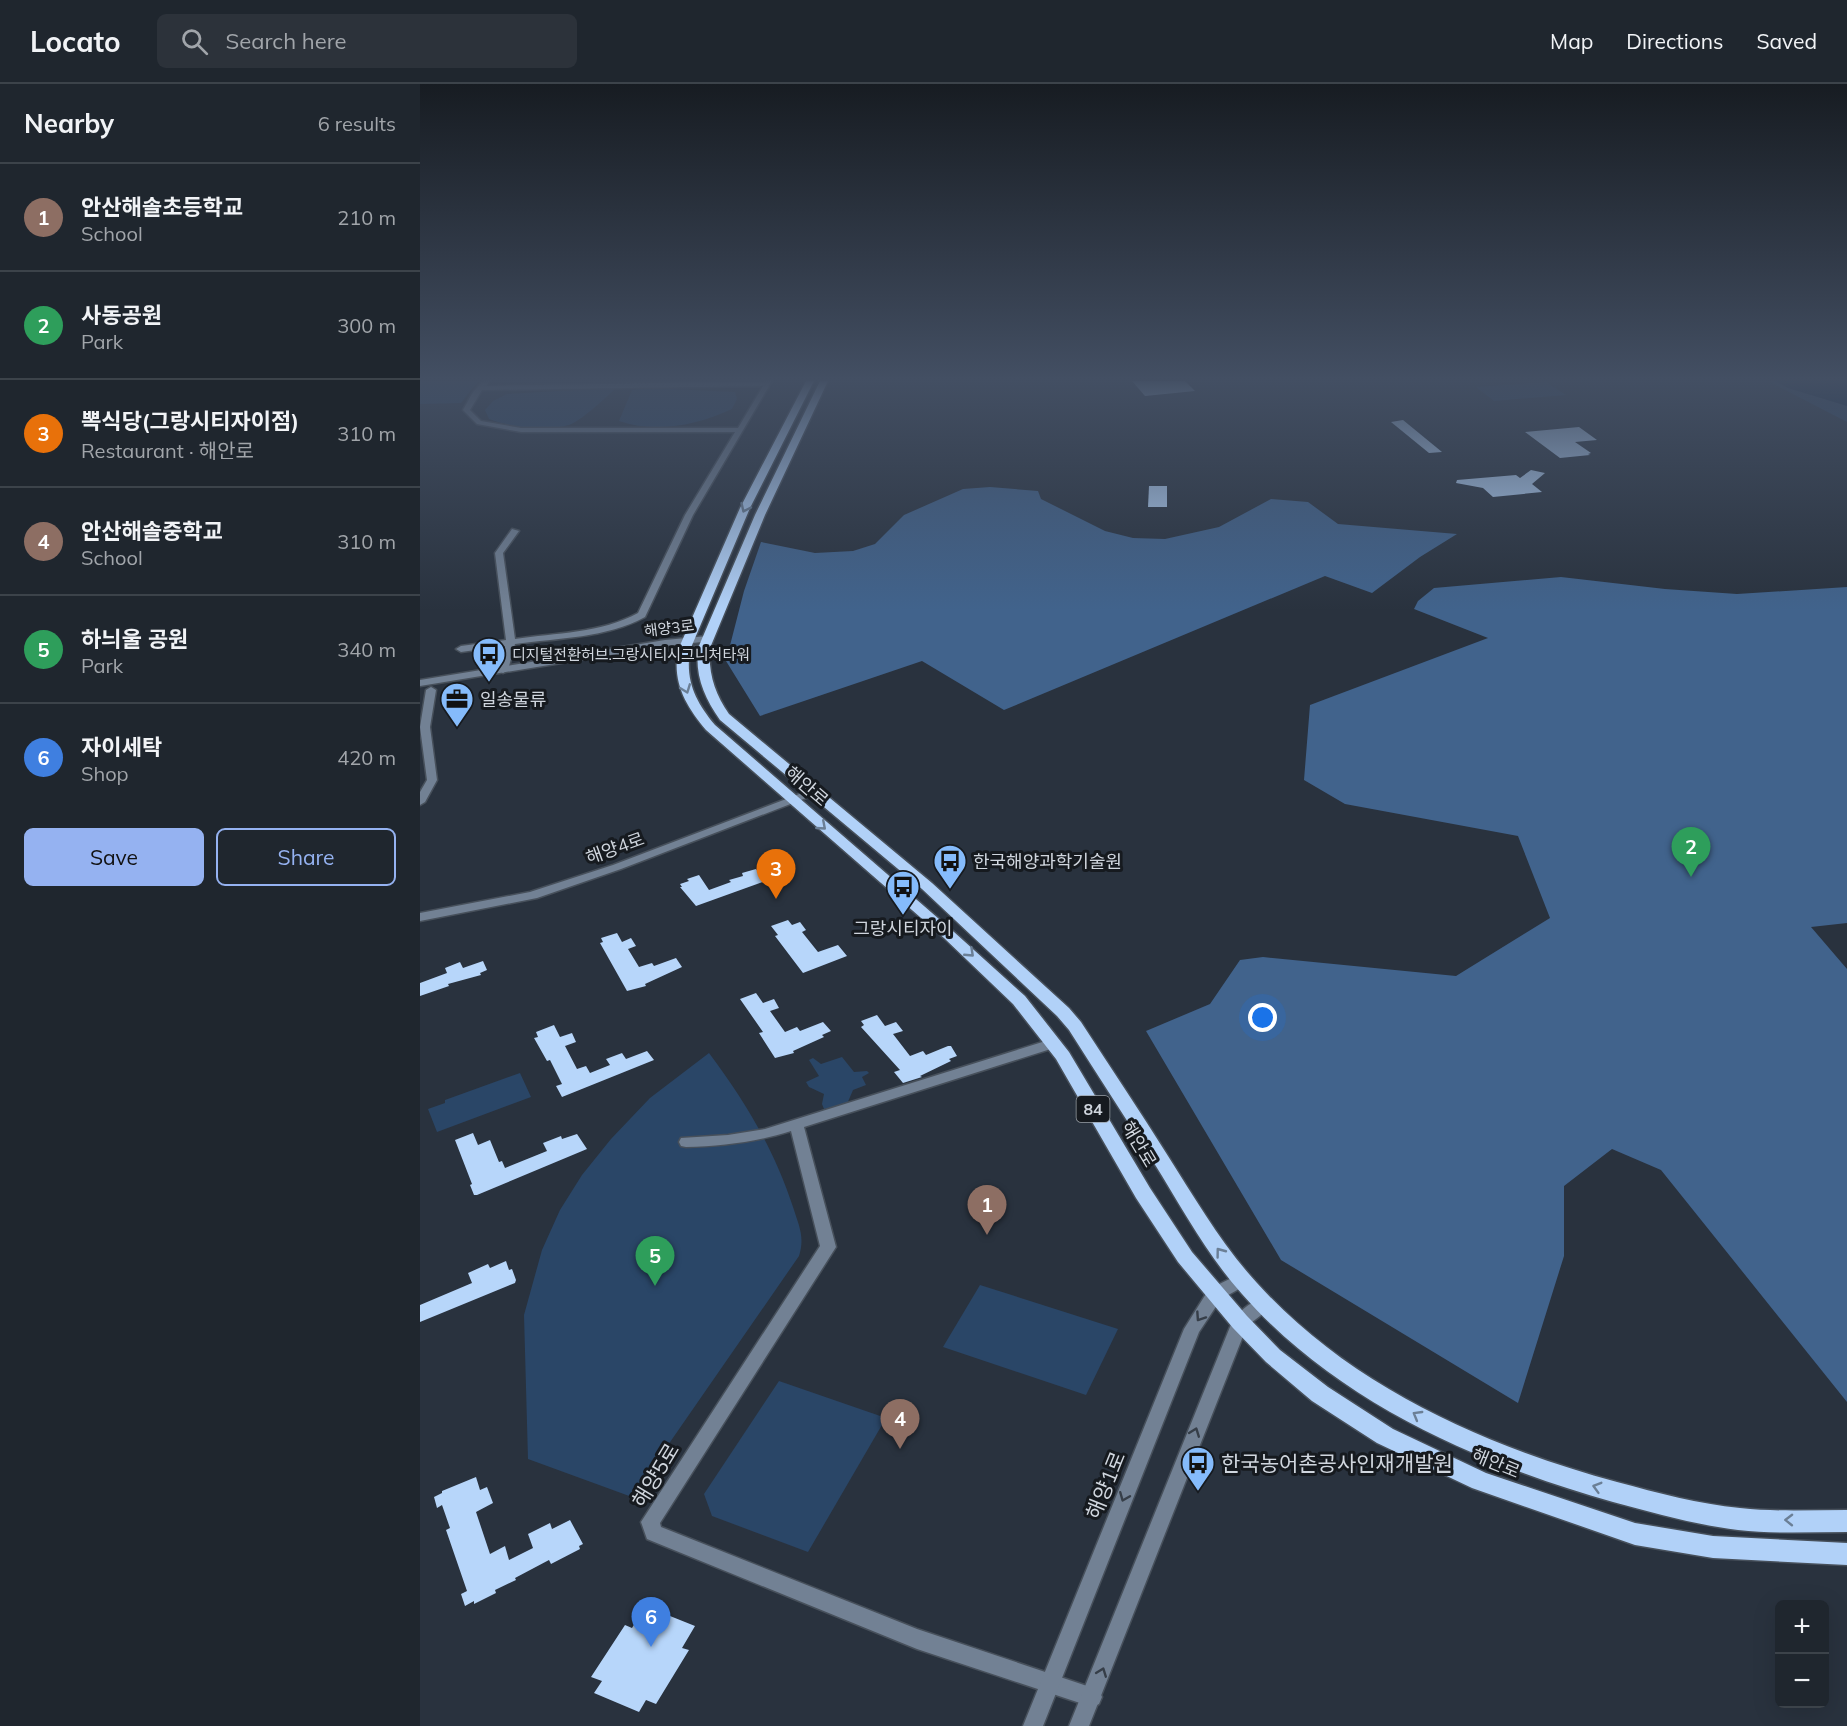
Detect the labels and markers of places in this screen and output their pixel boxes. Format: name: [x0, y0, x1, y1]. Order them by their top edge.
bus stop icon: 디지털전환허브.그랑시티시그니처타워: [471, 636, 507, 683]
place label: 디지털전환허브.그랑시티시그니처타워: [512, 645, 750, 664]
office icon: 일송물류: [439, 681, 475, 728]
place label: 일송물류: [480, 688, 546, 711]
pin: 2: [1672, 828, 1710, 877]
bus stop icon: 한국해양과학기술원: [932, 843, 968, 890]
pin: 3: [756, 850, 796, 899]
place label: 한국해양과학기술원: [973, 850, 1122, 873]
bus stop icon: 그랑시티자이: [885, 869, 921, 916]
place label: 그랑시티자이: [853, 917, 953, 940]
pin: 1: [968, 1186, 1006, 1235]
pin: 5: [636, 1236, 674, 1286]
pin: 4: [880, 1400, 920, 1449]
bus stop icon: 한국농어촌공사인재개발원: [1180, 1445, 1216, 1492]
place label: 한국농어촌공사인재개발원: [1221, 1450, 1453, 1476]
pin: 6: [632, 1598, 670, 1647]

